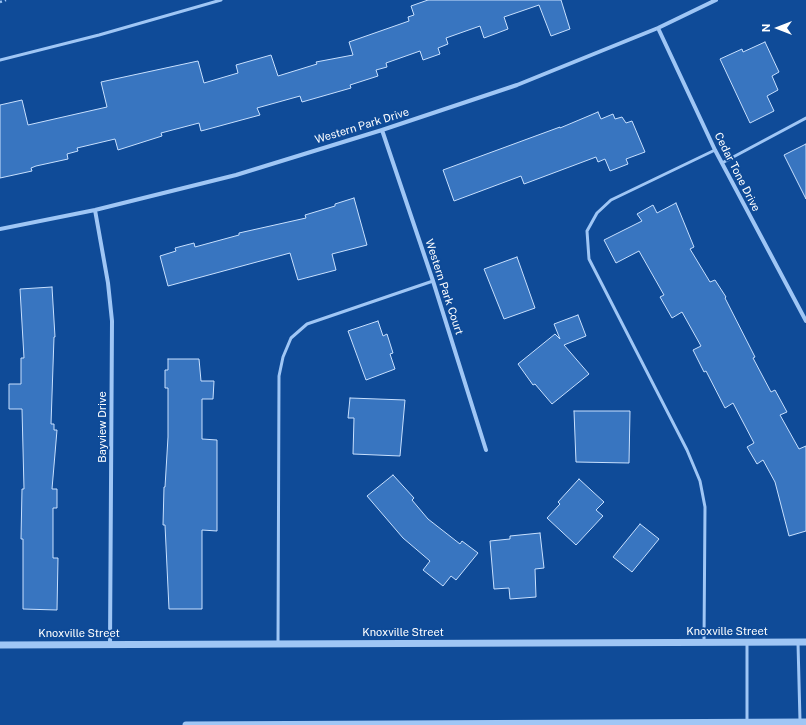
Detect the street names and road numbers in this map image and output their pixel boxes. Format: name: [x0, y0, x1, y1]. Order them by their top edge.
street label: Western Park Drive: [313, 105, 411, 147]
street label: Cedar Tone Drive: [711, 130, 763, 214]
street label: Western Park Court: [422, 237, 466, 337]
street label: Bayview Drive: [96, 391, 110, 463]
street label: Knoxville Street: [686, 625, 768, 639]
street label: Knoxville Street: [362, 626, 444, 640]
street label: Knoxville Street: [38, 627, 120, 641]

